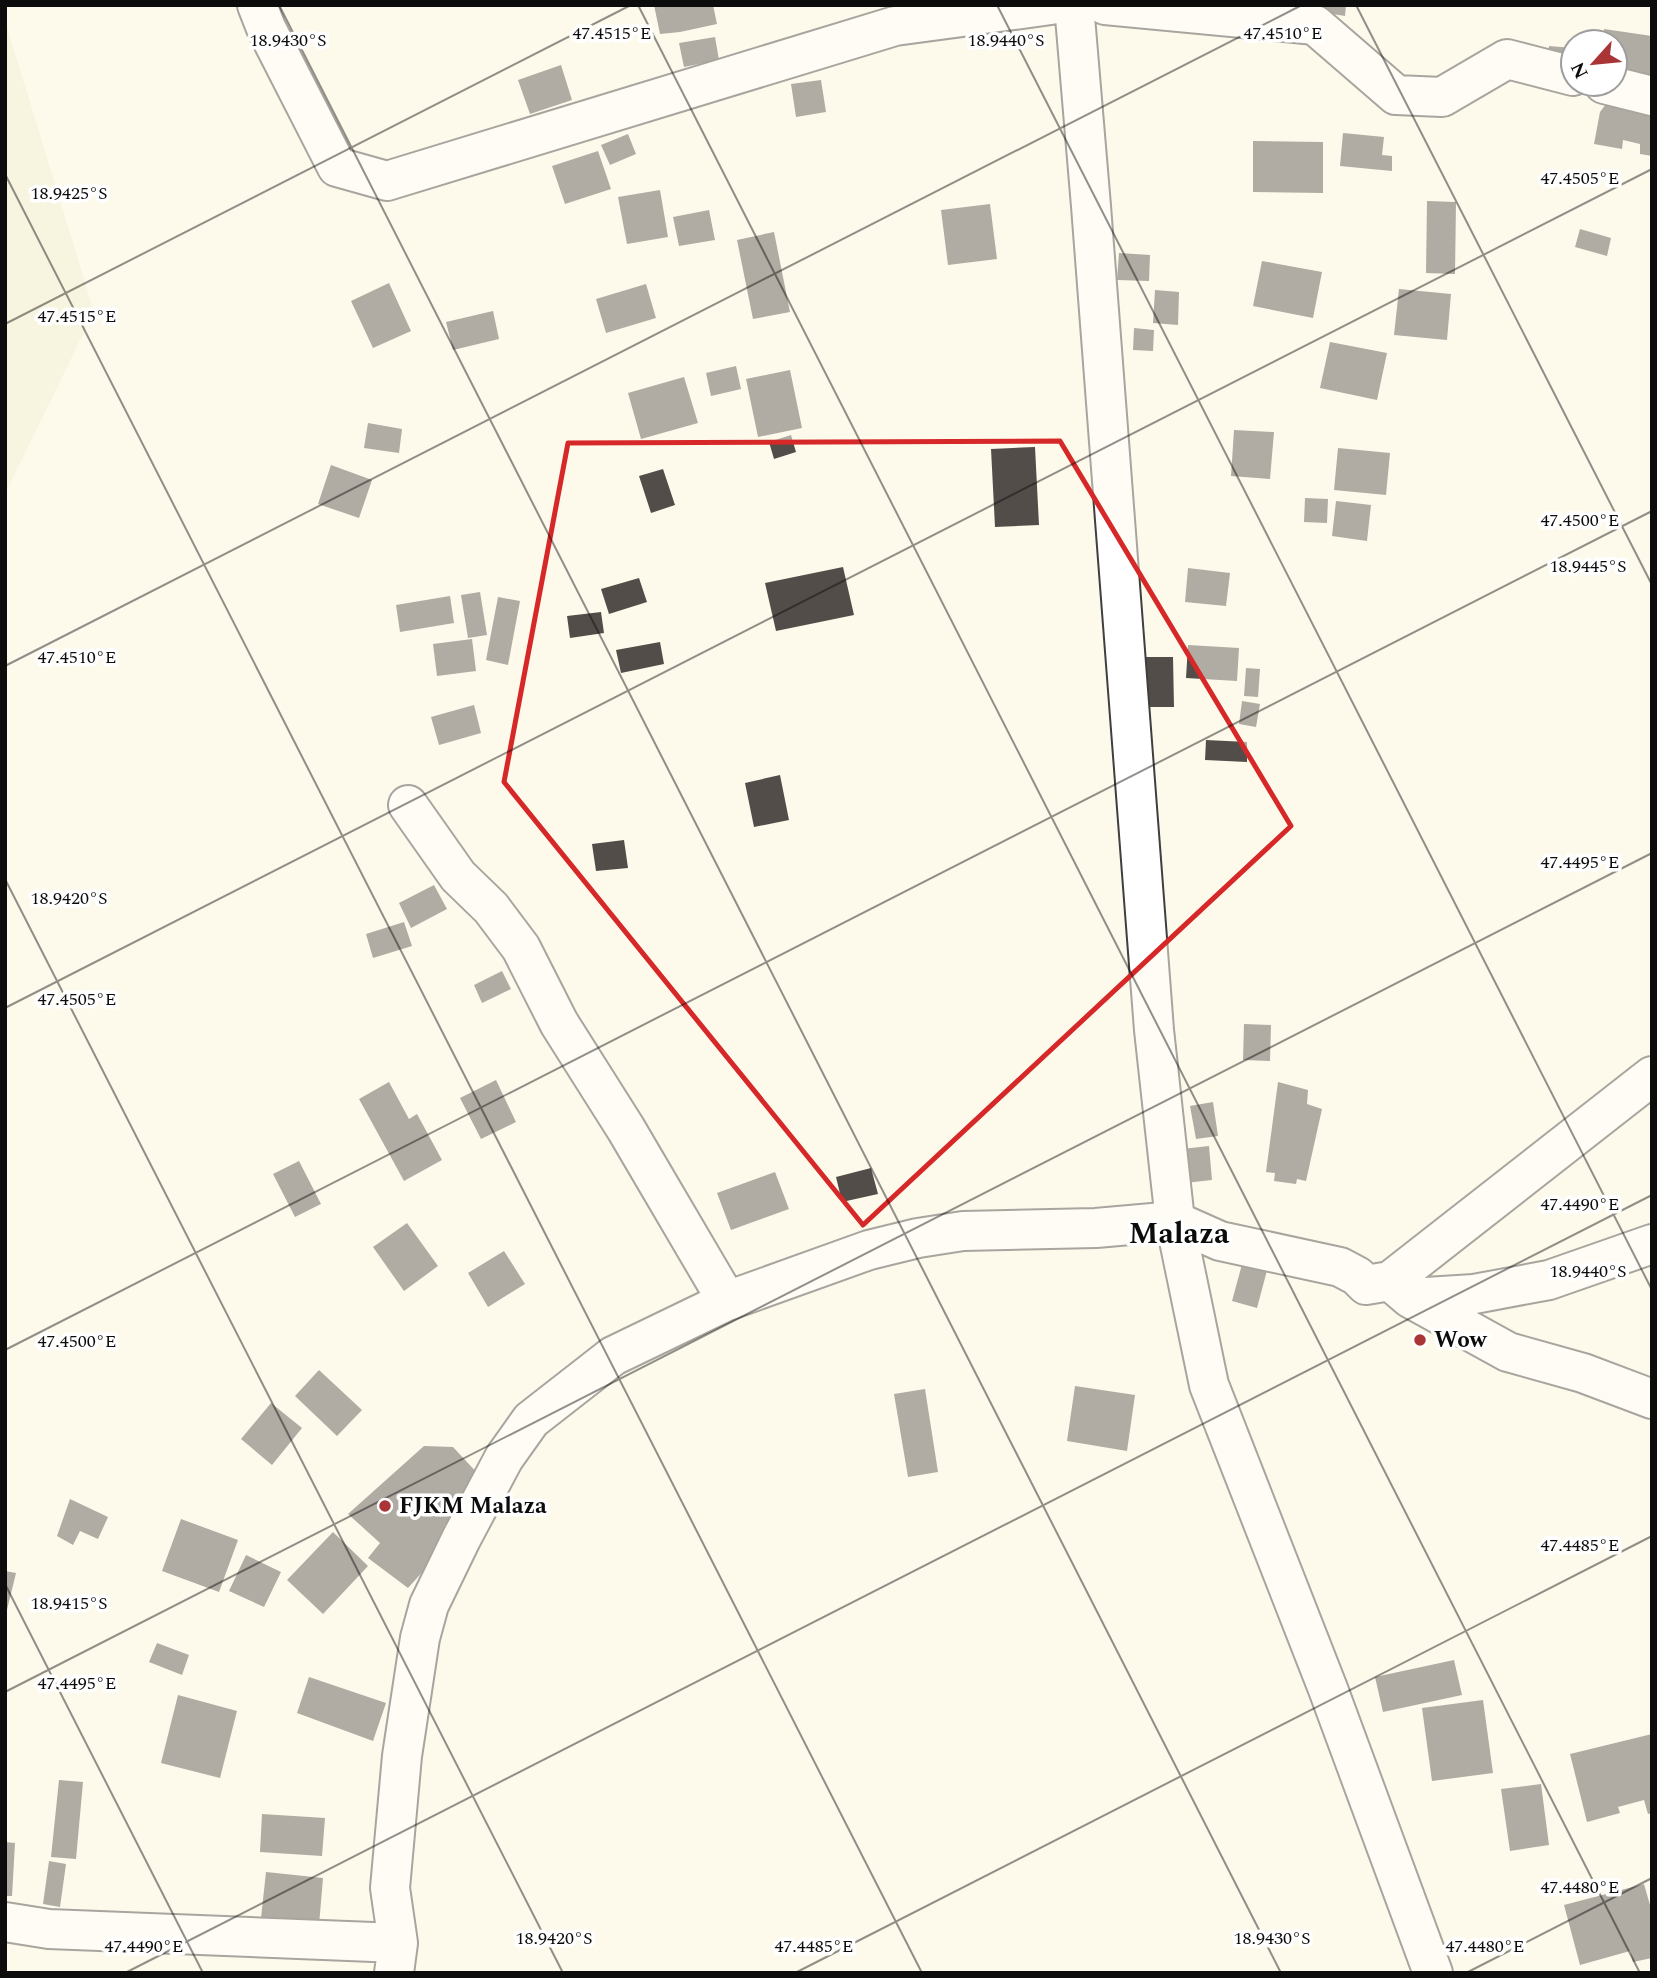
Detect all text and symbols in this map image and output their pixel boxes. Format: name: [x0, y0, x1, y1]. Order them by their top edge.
text: 47.4515°E: [572, 20, 652, 47]
text: 47.4510°E: [1243, 20, 1323, 47]
text: 18.9430°S: [249, 27, 327, 54]
text: 18.9440°S: [967, 27, 1045, 54]
north arrow: [1559, 28, 1629, 98]
text: N: [1564, 57, 1597, 84]
text: 47.4505°E: [1540, 165, 1620, 192]
text: 18.9425°S: [30, 180, 108, 207]
text: 47.4515°E: [37, 303, 117, 330]
text: 47.4500°E: [1540, 507, 1620, 534]
text: 18.9445°S: [1549, 553, 1627, 580]
text: 47.4510°E: [37, 644, 117, 671]
text: 47.4495°E: [1540, 849, 1620, 876]
text: 18.9420°S: [30, 885, 108, 912]
text: 47.4505°E: [37, 986, 117, 1013]
text: 47.4490°E: [1540, 1191, 1620, 1218]
district label: Malaza: [1129, 1211, 1230, 1257]
text: 18.9440°S: [1549, 1258, 1627, 1285]
place label: Wow: [1434, 1323, 1488, 1358]
text: 47.4500°E: [37, 1328, 117, 1355]
marker: Wow: [1412, 1332, 1428, 1348]
place label: FJKM Malaza: [399, 1489, 547, 1524]
marker: FJKM Malaza: [377, 1498, 393, 1514]
text: 47.4485°E: [1540, 1532, 1620, 1559]
text: 18.9415°S: [30, 1590, 108, 1617]
text: 47.4495°E: [37, 1670, 117, 1697]
text: 47.4480°E: [1540, 1874, 1620, 1901]
text: 18.9420°S: [515, 1925, 593, 1952]
text: 18.9430°S: [1233, 1925, 1311, 1952]
text: 47.4490°E: [104, 1933, 184, 1960]
text: 47.4485°E: [774, 1933, 854, 1960]
text: 47.4480°E: [1445, 1933, 1525, 1960]

